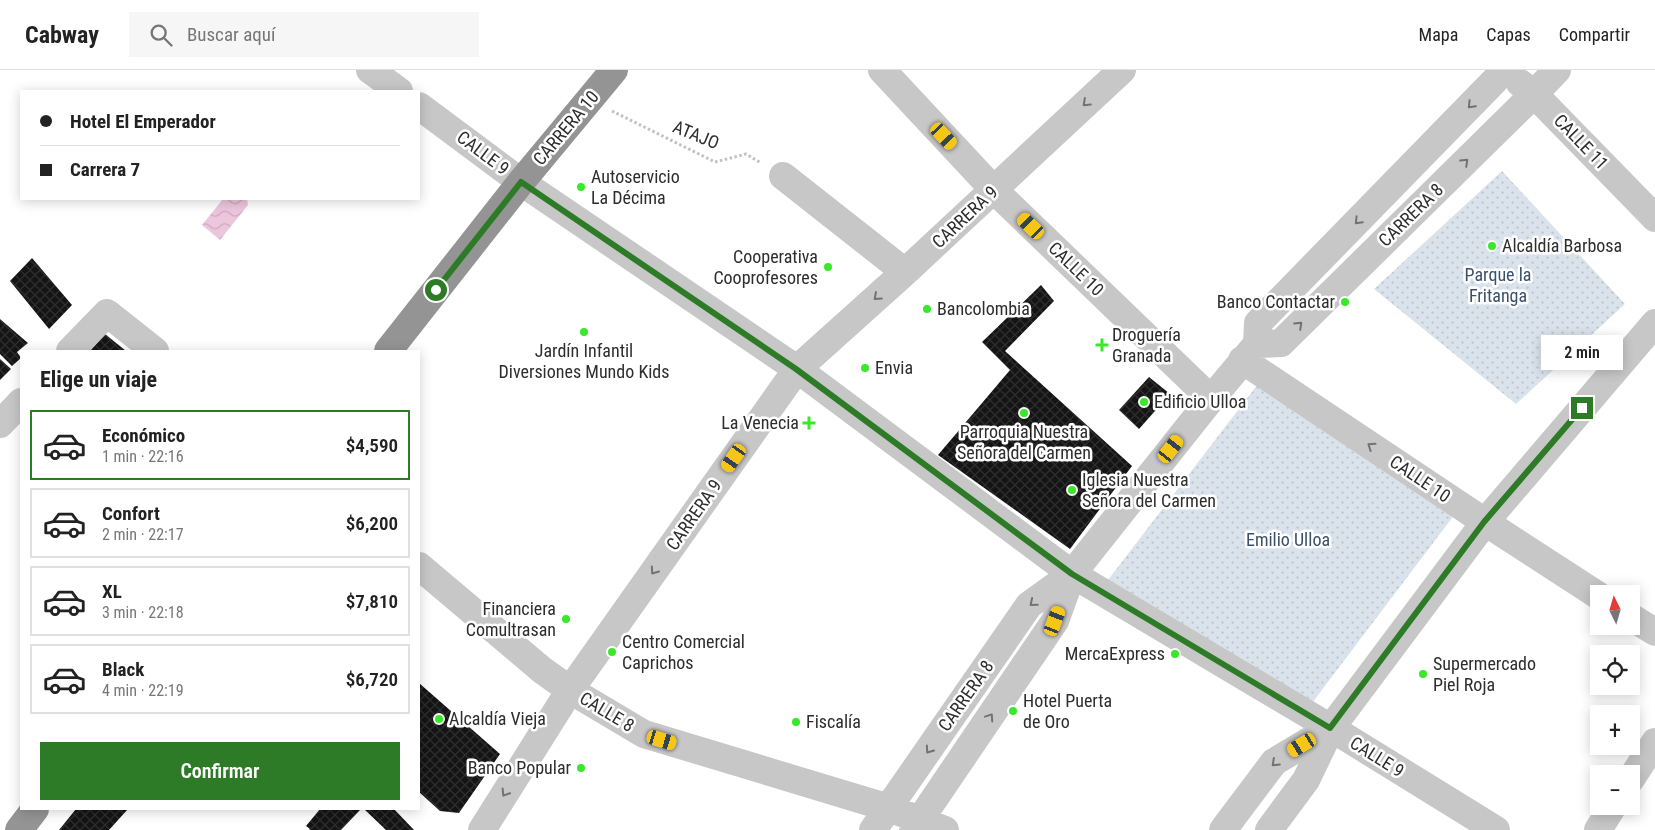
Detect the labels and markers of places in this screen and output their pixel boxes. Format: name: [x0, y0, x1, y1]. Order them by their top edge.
place label: Autoservicio La Décima: [591, 166, 680, 208]
marker: Autoservicio La Décima: [575, 181, 587, 193]
place label: Alcaldía Barbosa: [1502, 235, 1622, 256]
marker: Alcaldía Barbosa: [1486, 240, 1498, 252]
place label: Cooperativa Cooprofesores: [713, 246, 818, 288]
marker: Cooperativa Cooprofesores: [822, 261, 834, 273]
place label: Banco Contactar: [1217, 291, 1336, 312]
marker: Banco Contactar: [1339, 296, 1351, 308]
place label: Bancolombia: [937, 298, 1030, 319]
marker: Bancolombia: [921, 303, 933, 315]
place label: Droguería Granada: [1112, 324, 1181, 366]
marker: Jardín Infantil Diversiones Mundo Kids: [578, 326, 590, 338]
marker: Droguería Granada: [1096, 339, 1108, 351]
place label: Jardín Infantil Diversiones Mundo Kids: [499, 340, 669, 382]
place label: Envia: [875, 357, 913, 378]
marker: Envia: [859, 362, 871, 374]
place label: Edificio Ulloa: [1154, 391, 1246, 412]
marker: Edificio Ulloa: [1138, 396, 1150, 408]
marker: Parroquia Nuestra Señora del Carmen: [1018, 407, 1030, 419]
place label: La Venecia: [721, 412, 799, 433]
marker: La Venecia: [803, 417, 815, 429]
place label: Parroquia Nuestra Señora del Carmen: [957, 421, 1091, 463]
place label: Iglesia Nuestra Señora del Carmen: [1082, 469, 1216, 511]
marker: Iglesia Nuestra Señora del Carmen: [1066, 484, 1078, 496]
place label: Financiera Comultrasan: [466, 598, 556, 640]
marker: Financiera Comultrasan: [560, 613, 572, 625]
place label: Centro Comercial Caprichos: [622, 631, 745, 673]
place label: MercaExpress: [1065, 643, 1165, 664]
marker: Centro Comercial Caprichos: [606, 646, 618, 658]
marker: MercaExpress: [1169, 648, 1181, 660]
place label: Supermercado Piel Roja: [1433, 653, 1536, 695]
marker: Supermercado Piel Roja: [1417, 668, 1429, 680]
place label: Hotel Puerta de Oro: [1023, 690, 1112, 732]
marker: Hotel Puerta de Oro: [1007, 705, 1019, 717]
place label: Alcaldía Vieja: [449, 708, 546, 729]
place label: Fiscalía: [806, 711, 861, 732]
marker: Alcaldía Vieja: [433, 713, 445, 725]
marker: Fiscalía: [790, 716, 802, 728]
place label: Banco Popular: [468, 757, 572, 778]
marker: Banco Popular: [575, 762, 587, 774]

